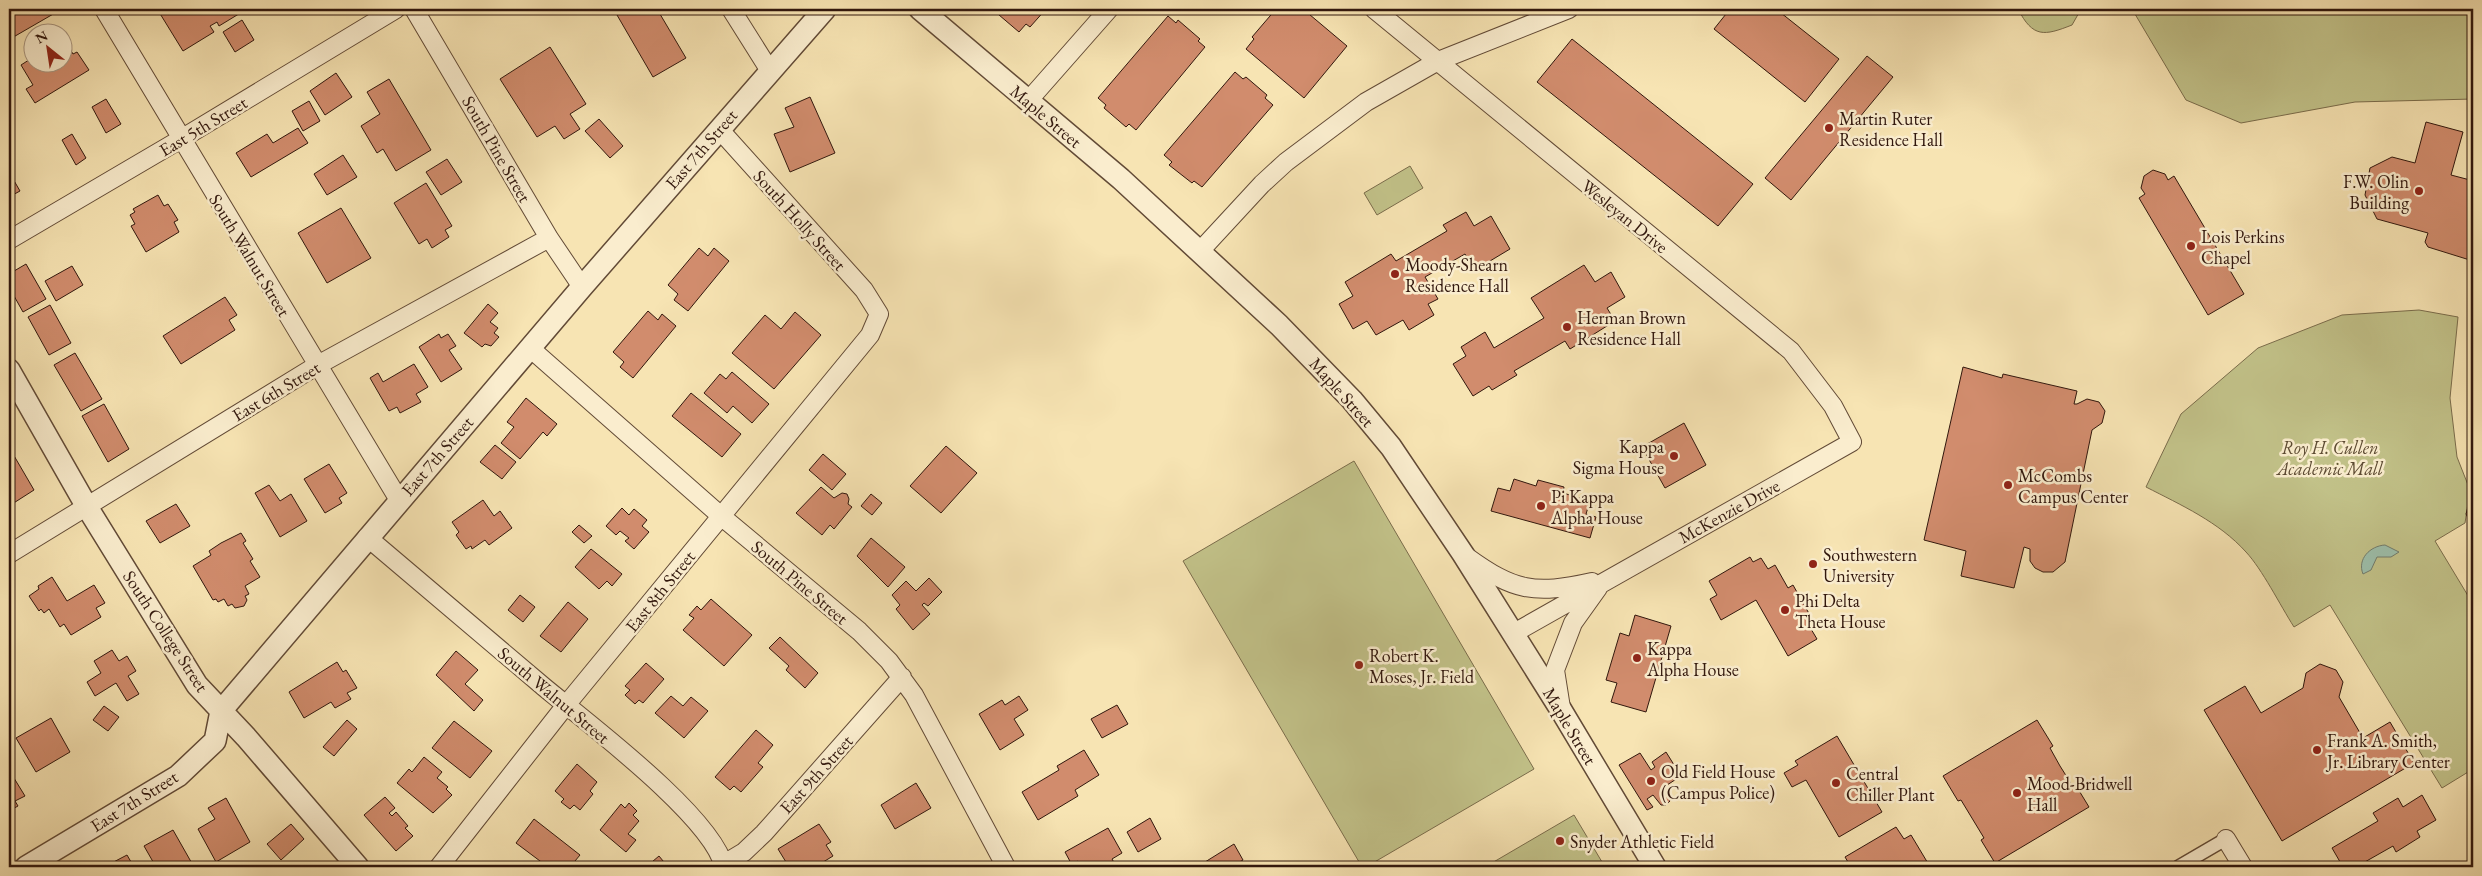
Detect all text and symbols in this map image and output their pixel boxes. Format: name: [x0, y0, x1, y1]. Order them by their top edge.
north arrow: [22, 22, 72, 72]
text: N: [32, 26, 51, 47]
street label: Maple Street: [1005, 79, 1087, 153]
street label: East 5th Street: [155, 91, 251, 161]
street label: South Pine Street: [457, 92, 537, 207]
street label: East 7th Street: [660, 104, 742, 194]
place label: Martin Ruter Residence Hall: [1839, 107, 1943, 151]
marker: Martin Ruter Residence Hall: [1823, 122, 1835, 134]
street label: South Holly Street: [749, 165, 852, 276]
place label: F.W. Olin Building: [2343, 170, 2409, 214]
street label: Wesleyan Drive: [1577, 174, 1673, 258]
marker: F.W. Olin Building: [2413, 185, 2425, 197]
street label: South Walnut Street: [204, 189, 296, 321]
place label: Lois Perkins Chapel: [2201, 225, 2285, 269]
marker: Lois Perkins Chapel: [2185, 240, 2197, 252]
place label: Moody-Shearn Residence Hall: [1405, 253, 1509, 297]
marker: Moody-Shearn Residence Hall: [1389, 268, 1401, 280]
place label: Herman Brown Residence Hall: [1577, 306, 1686, 350]
marker: Herman Brown Residence Hall: [1561, 321, 1573, 333]
street label: Maple Street: [1304, 352, 1380, 432]
street label: East 6th Street: [228, 356, 324, 426]
street label: East 7th Street: [396, 411, 478, 501]
place label: Kappa Sigma House: [1573, 435, 1665, 479]
park label: Roy H. Cullen Academic Mall: [2275, 436, 2384, 480]
marker: Kappa Sigma House: [1668, 450, 1680, 462]
place label: McCombs Campus Center: [2018, 464, 2128, 508]
street label: McKenzie Drive: [1674, 474, 1784, 548]
marker: McCombs Campus Center: [2002, 479, 2014, 491]
place label: Pi Kappa Alpha House: [1550, 485, 1643, 529]
marker: Pi Kappa Alpha House: [1535, 500, 1547, 512]
street label: South Pine Street: [747, 535, 853, 629]
place label: Southwestern University: [1823, 543, 1918, 587]
street label: East 8th Street: [620, 545, 700, 637]
marker: Southwestern University: [1807, 558, 1819, 570]
street label: South College Street: [118, 566, 214, 696]
place label: Phi Delta Theta House: [1795, 589, 1886, 633]
marker: Phi Delta Theta House: [1779, 604, 1791, 616]
place label: Kappa Alpha House: [1646, 637, 1739, 681]
street label: South Walnut Street: [493, 641, 615, 749]
place label: Robert K. Moses, Jr. Field: [1369, 644, 1475, 688]
marker: Kappa Alpha House: [1631, 652, 1643, 664]
marker: Robert K. Moses, Jr. Field: [1353, 659, 1365, 671]
street label: Maple Street: [1538, 683, 1602, 769]
street label: East 9th Street: [774, 729, 858, 818]
place label: Frank A. Smith, Jr. Library Center: [2325, 729, 2450, 773]
marker: Frank A. Smith, Jr. Library Center: [2311, 744, 2323, 756]
place label: Old Field House (Campus Police): [1661, 760, 1775, 804]
place label: Central Chiller Plant: [1846, 762, 1935, 806]
street label: East 7th Street: [86, 765, 182, 837]
place label: Mood-Bridwell Hall: [2027, 772, 2132, 816]
marker: Old Field House (Campus Police): [1645, 775, 1657, 787]
marker: Central Chiller Plant: [1830, 777, 1842, 789]
marker: Mood-Bridwell Hall: [2011, 787, 2023, 799]
place label: Snyder Athletic Field: [1570, 830, 1715, 853]
marker: Snyder Athletic Field: [1554, 835, 1566, 847]

